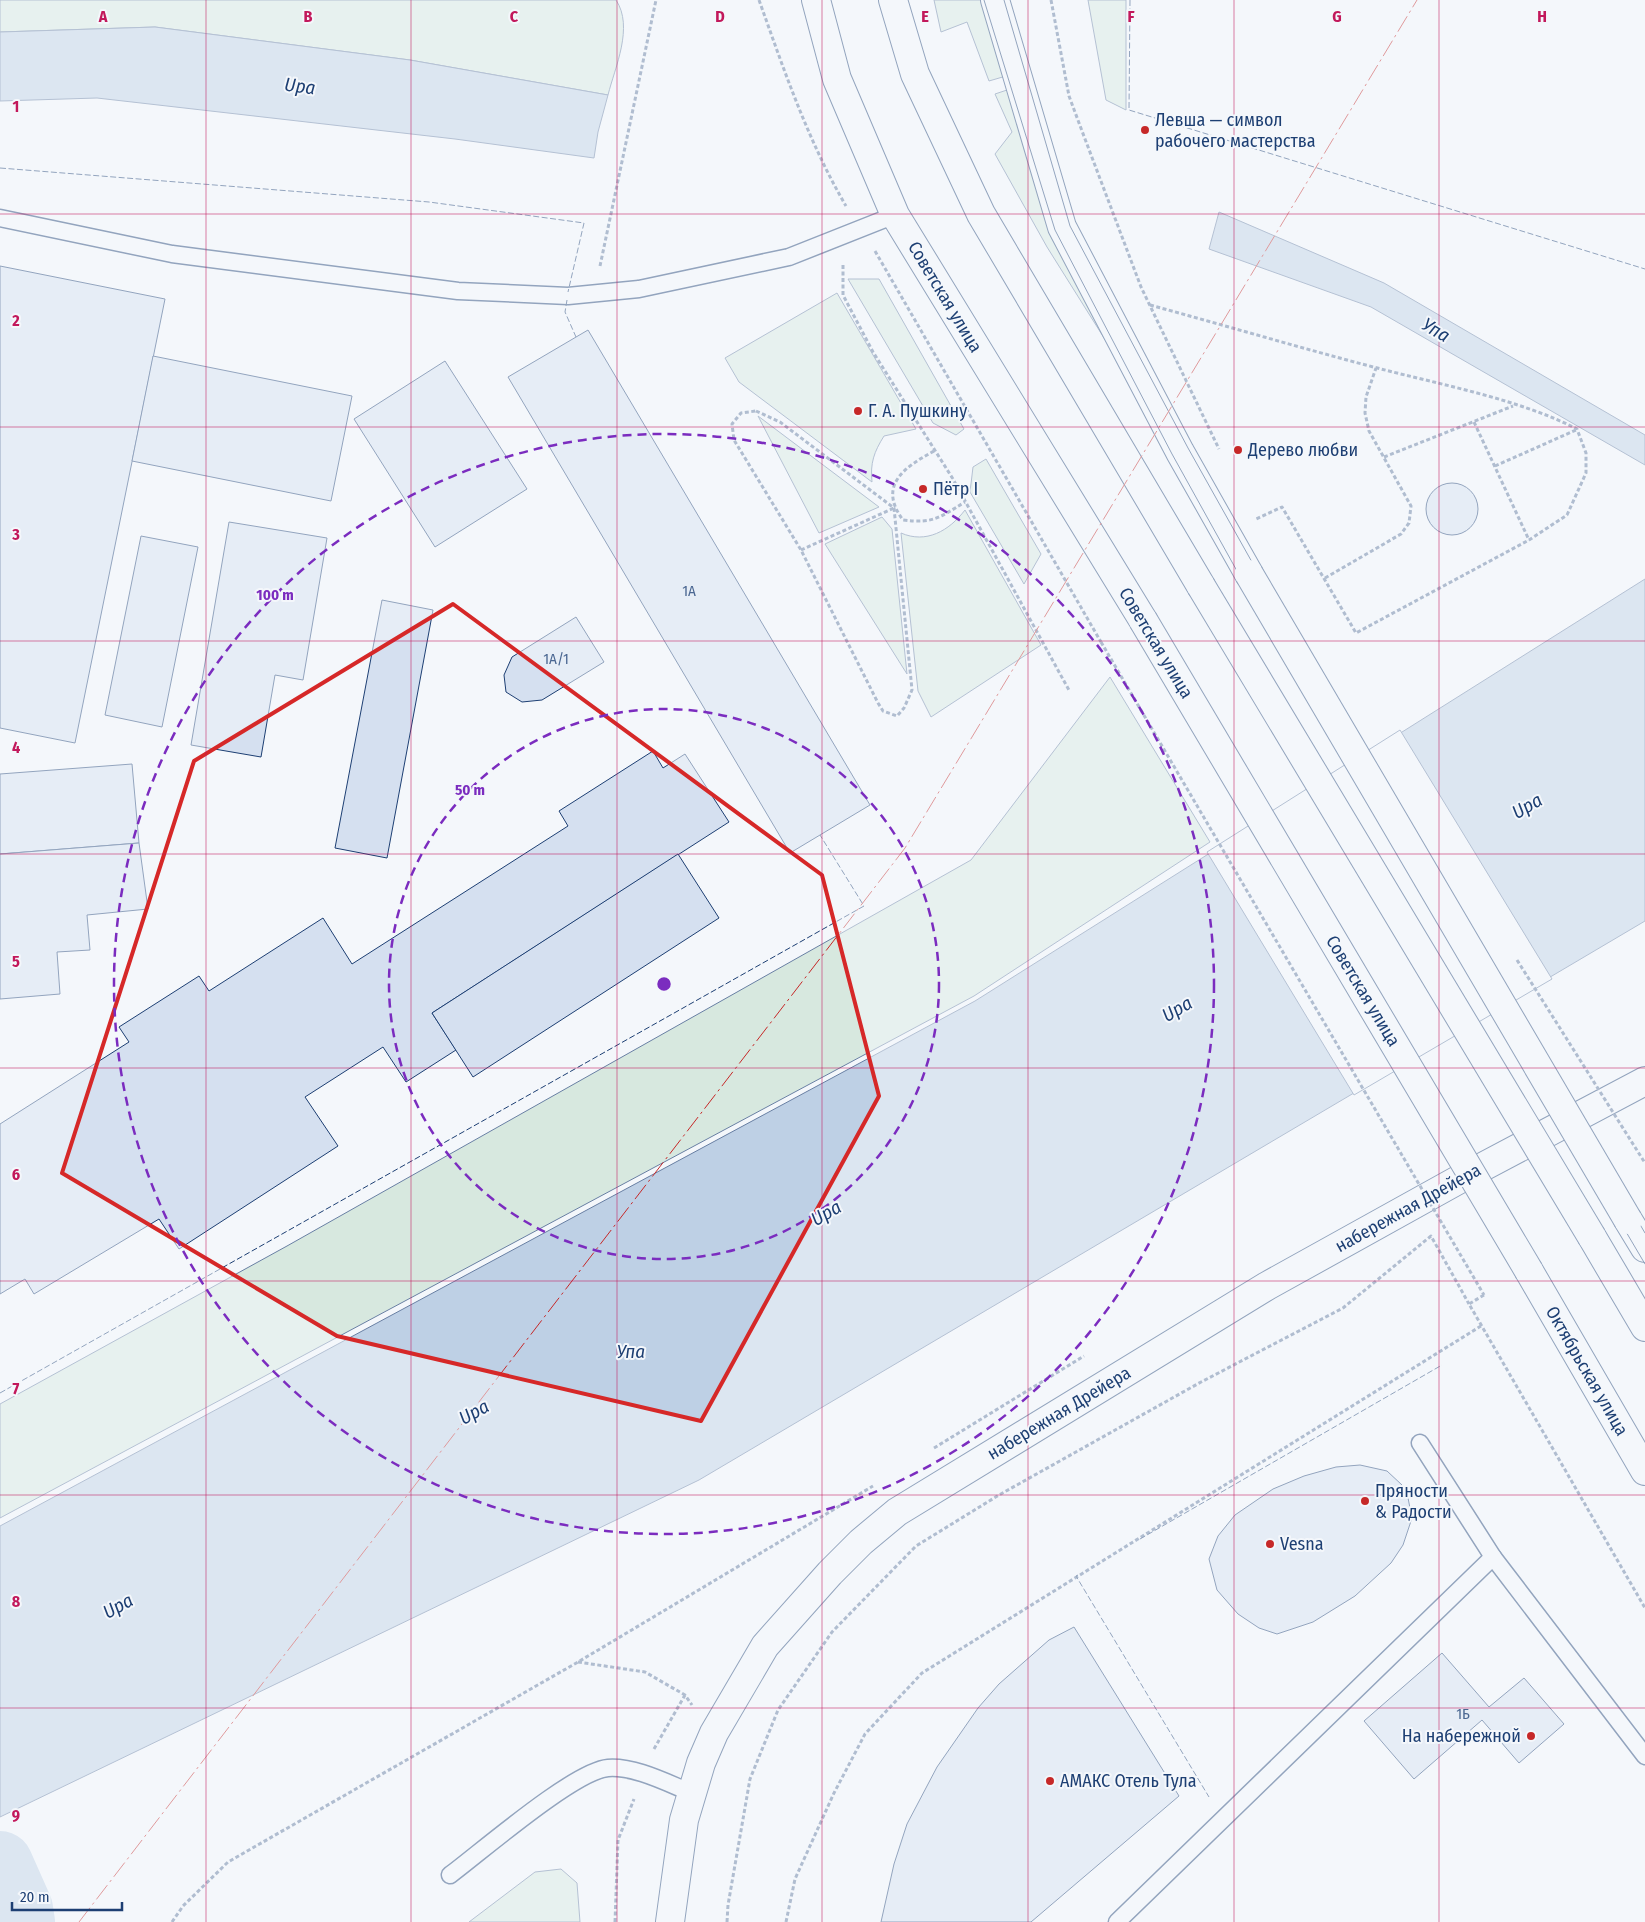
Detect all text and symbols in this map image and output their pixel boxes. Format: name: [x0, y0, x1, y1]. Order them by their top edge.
text: A: [98, 7, 108, 26]
text: B: [304, 7, 313, 26]
text: C: [510, 7, 519, 26]
text: D: [715, 7, 725, 26]
text: E: [921, 7, 929, 26]
text: F: [1127, 7, 1135, 26]
text: G: [1332, 7, 1342, 26]
text: H: [1537, 7, 1547, 26]
water label: Upa: [283, 73, 317, 99]
text: 1: [13, 97, 19, 116]
place label: Левша — символ рабочего мастерства: [1155, 109, 1316, 152]
marker: Левша — символ рабочего мастерства: [1139, 124, 1151, 136]
street label: Советская улица: [903, 238, 987, 357]
text: 2: [11, 311, 20, 330]
water label: Упа: [1418, 313, 1454, 347]
place label: Г. А. Пушкину: [868, 400, 967, 422]
marker: Г. А. Пушкину: [852, 405, 864, 417]
place label: Дерево любви: [1247, 439, 1358, 461]
marker: Дерево любви: [1232, 444, 1244, 456]
place label: Пётр I: [933, 478, 978, 500]
marker: Пётр I: [917, 483, 929, 495]
text: 3: [11, 525, 20, 544]
house number: 1А: [682, 582, 696, 600]
street label: Советская улица: [1114, 584, 1198, 703]
text: 100 m: [256, 586, 294, 604]
house number: 1А/1: [543, 650, 569, 668]
text: 4: [12, 738, 20, 757]
text: 50 m: [455, 781, 485, 799]
water label: Upa: [1508, 788, 1546, 824]
street label: Советская улица: [1321, 932, 1405, 1051]
text: 5: [12, 952, 20, 971]
centre of rings: [655, 975, 673, 993]
water label: Upa: [1158, 991, 1196, 1027]
street label: набережная Дрейера: [1331, 1159, 1485, 1257]
text: 6: [12, 1165, 20, 1184]
water label: Upa: [807, 1195, 845, 1231]
street label: Октябрьская улица: [1541, 1302, 1633, 1440]
water label: Упа: [617, 1340, 645, 1363]
street label: набережная Дрейера: [983, 1361, 1135, 1464]
text: 7: [13, 1379, 20, 1398]
water label: Upa: [455, 1394, 493, 1430]
place label: Пряности & Радости: [1375, 1480, 1452, 1523]
marker: Пряности & Радости: [1359, 1495, 1371, 1507]
place label: Vesna: [1280, 1533, 1324, 1555]
marker: Vesna: [1264, 1538, 1276, 1550]
water label: Upa: [99, 1588, 137, 1624]
text: 8: [12, 1592, 21, 1611]
house number: 1Б: [1456, 1705, 1470, 1723]
place label: На набережной: [1402, 1725, 1521, 1747]
marker: На набережной: [1525, 1730, 1537, 1742]
place label: АМАКС Отель Тула: [1060, 1770, 1197, 1792]
marker: АМАКС Отель Тула: [1044, 1775, 1056, 1787]
text: 9: [12, 1806, 20, 1825]
scale bar: [12, 1880, 122, 1912]
text: 20 m: [20, 1888, 50, 1906]

